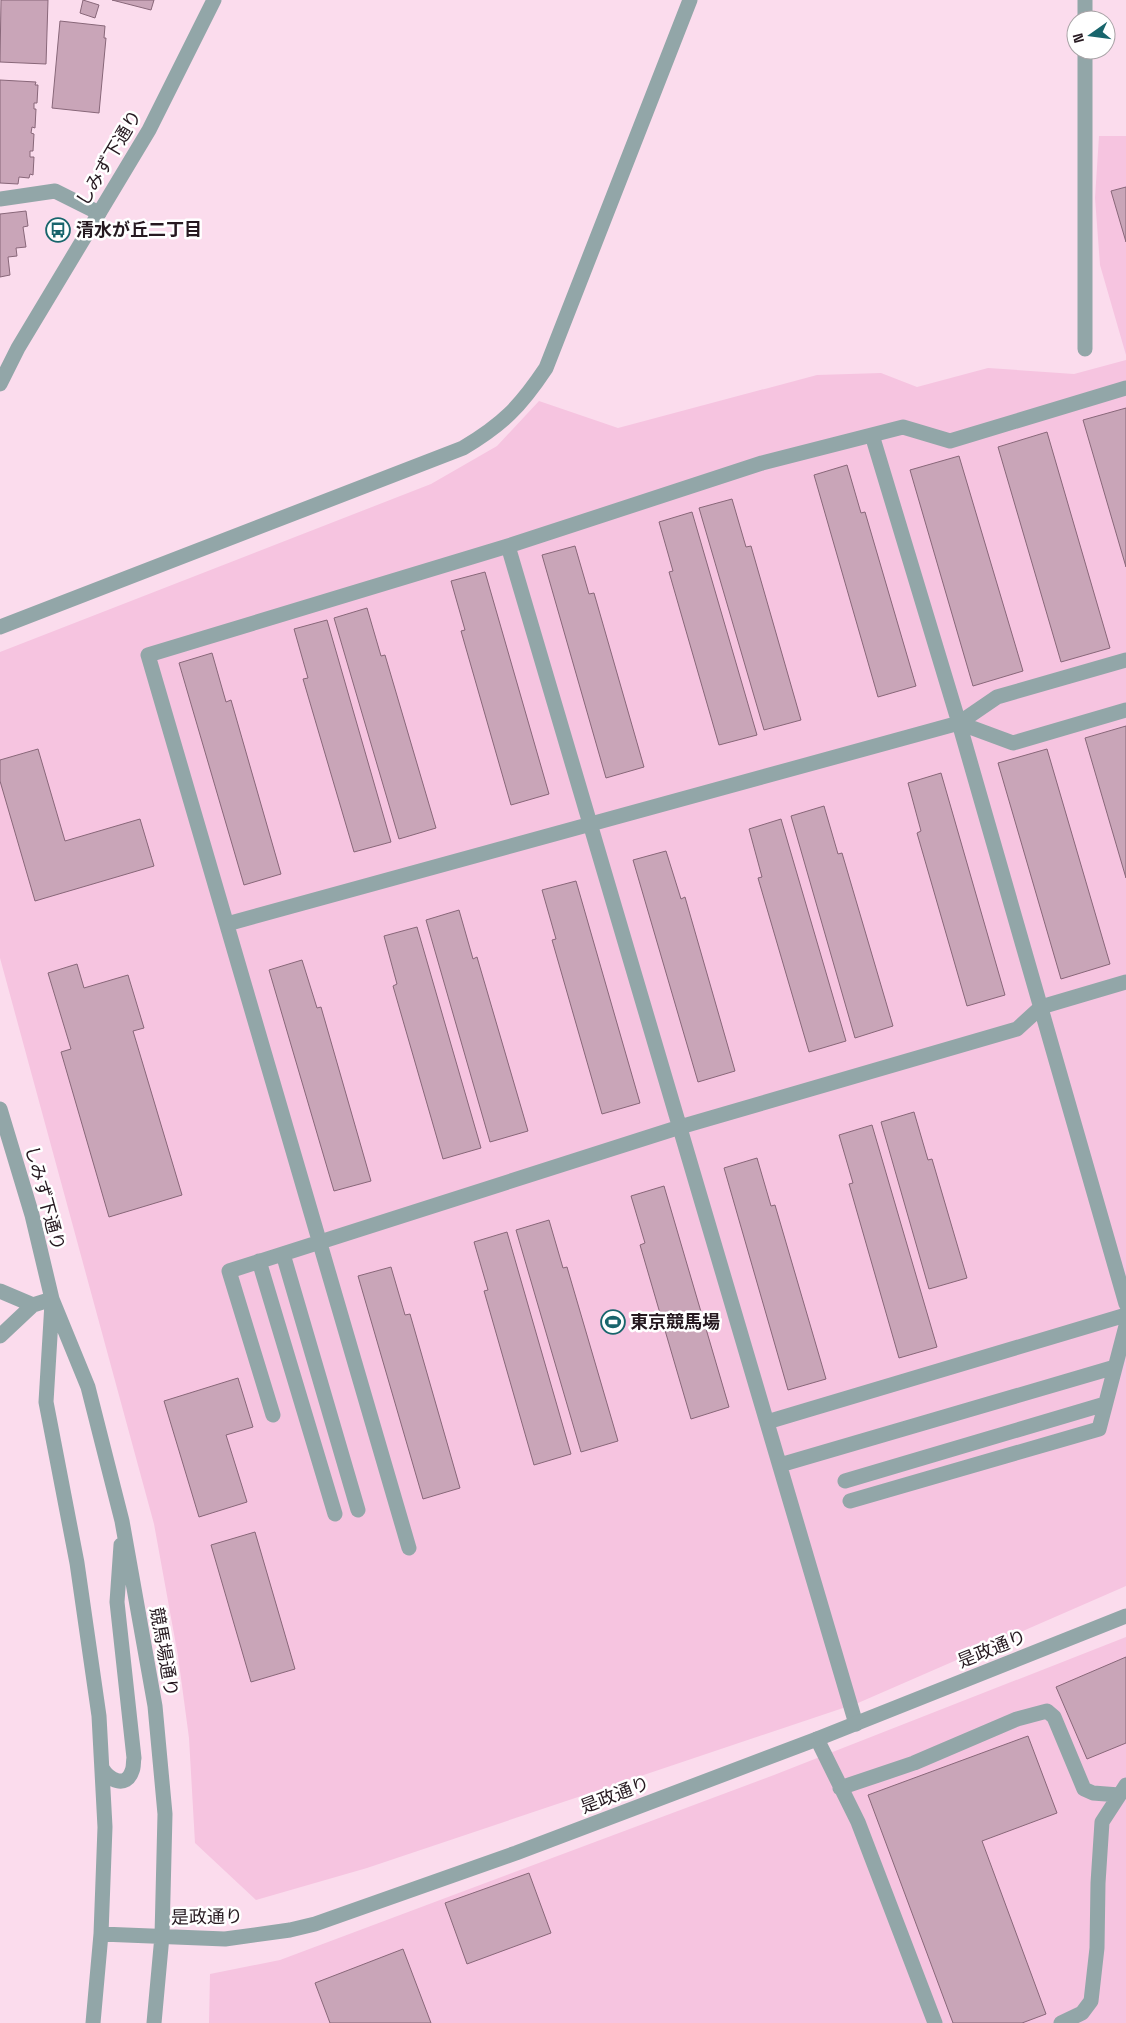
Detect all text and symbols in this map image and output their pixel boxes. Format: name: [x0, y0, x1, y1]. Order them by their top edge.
north arrow: [1066, 10, 1116, 60]
text: N: [1069, 31, 1088, 45]
street label: しみず下通り: [71, 106, 146, 210]
bus stop icon: 清水が丘二丁目: [45, 217, 71, 243]
place label: 清水が丘二丁目: [76, 218, 202, 241]
street label: しみず下通り: [20, 1143, 71, 1253]
sports icon: 東京競馬場: [600, 1309, 626, 1335]
place label: 東京競馬場: [630, 1310, 720, 1333]
street label: 競馬場通り: [145, 1606, 184, 1698]
street label: 是政通り: [954, 1624, 1029, 1673]
street label: 是政通り: [577, 1771, 653, 1818]
street label: 是政通り: [171, 1904, 243, 1929]

